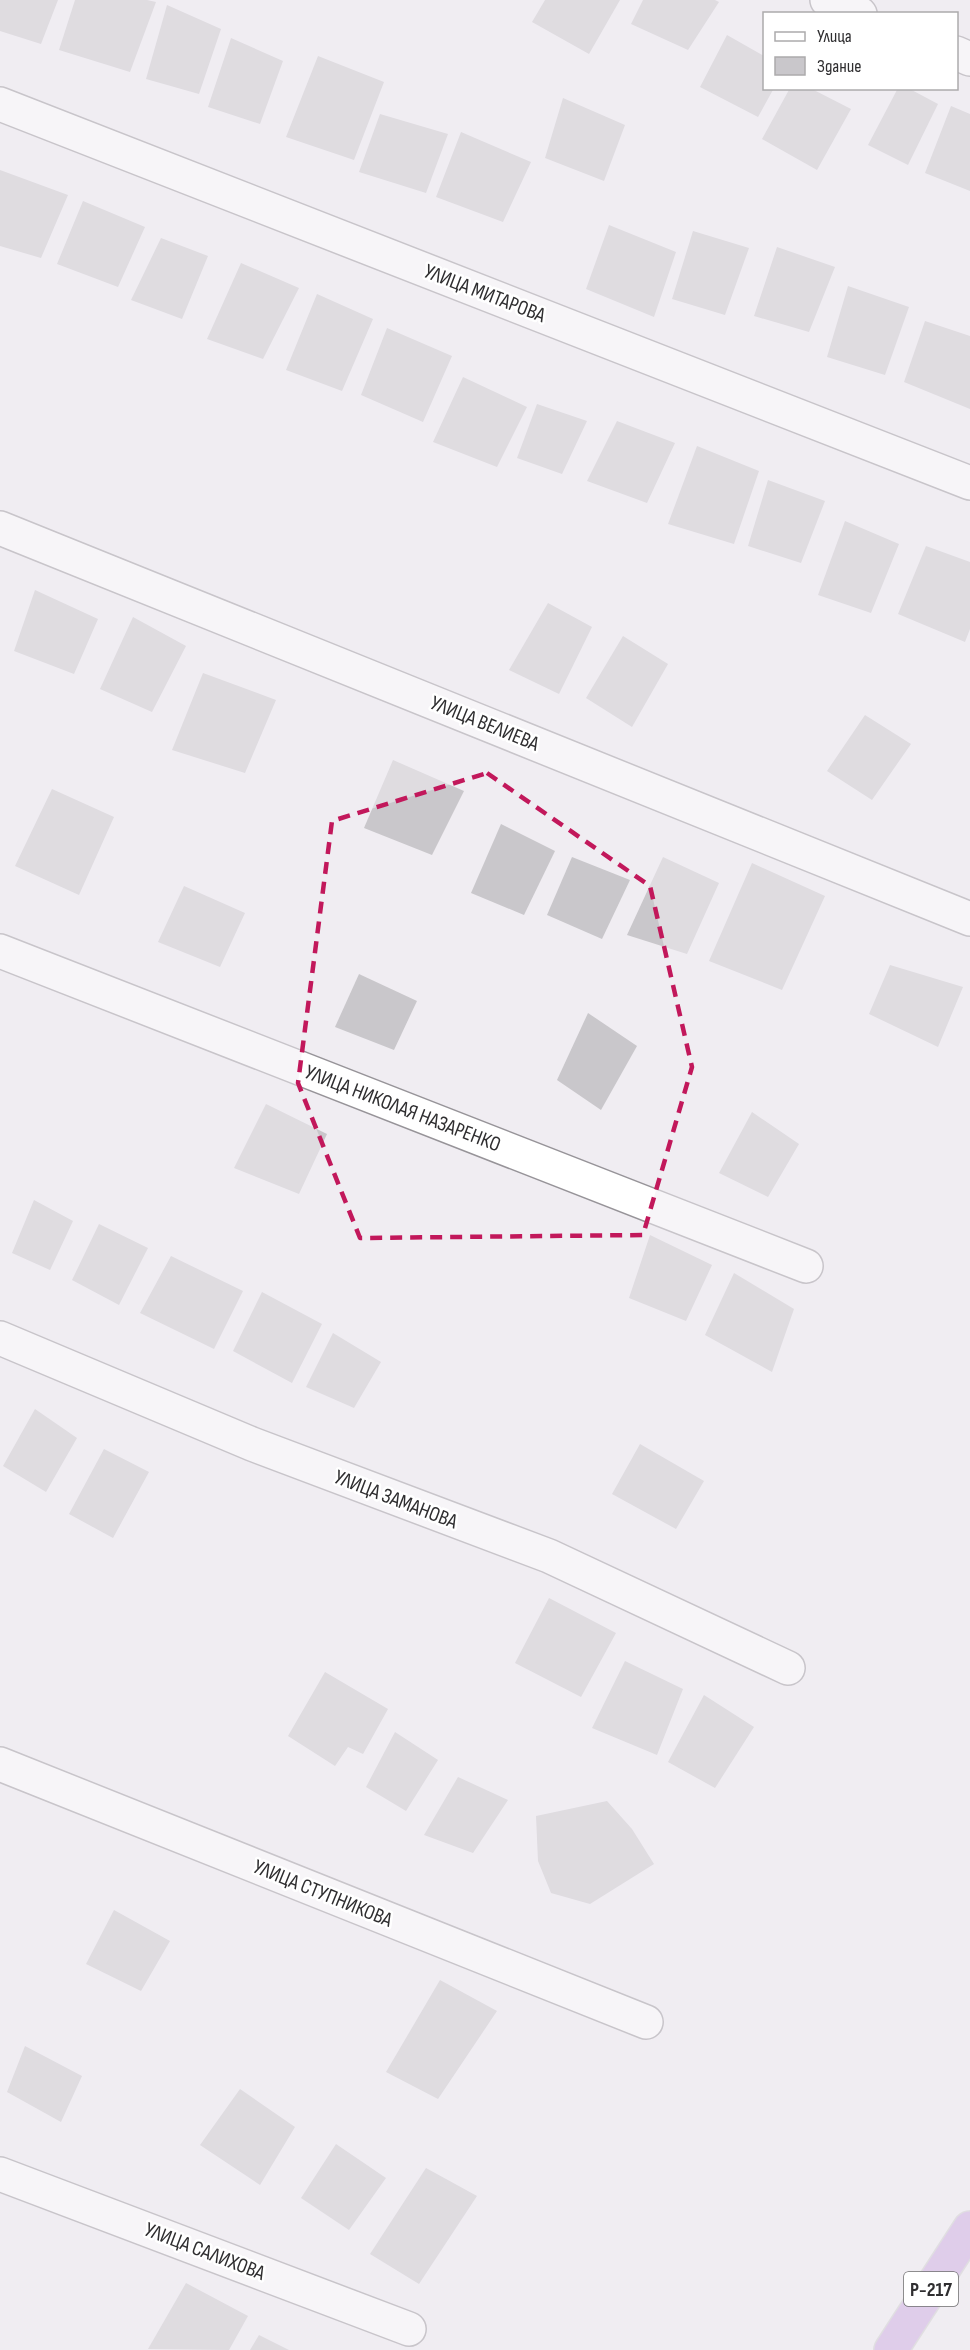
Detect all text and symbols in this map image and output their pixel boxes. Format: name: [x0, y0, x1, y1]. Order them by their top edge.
legend: [763, 12, 958, 90]
text: Улица: [817, 26, 852, 47]
text: Здание: [817, 56, 862, 77]
street label: УЛИЦА МИТАРОВА: [421, 259, 550, 328]
street label: УЛИЦА ВЕЛИЕВА: [427, 690, 544, 757]
street label: УЛИЦА НИКОЛАЯ НАЗАРЕНКО: [301, 1060, 504, 1157]
street label: УЛИЦА ЗАМАНОВА: [331, 1465, 462, 1535]
street label: УЛИЦА СТУПНИКОВА: [250, 1854, 397, 1933]
street label: УЛИЦА САЛИХОВА: [141, 2217, 269, 2286]
road number: Р-217: [904, 2272, 958, 2306]

